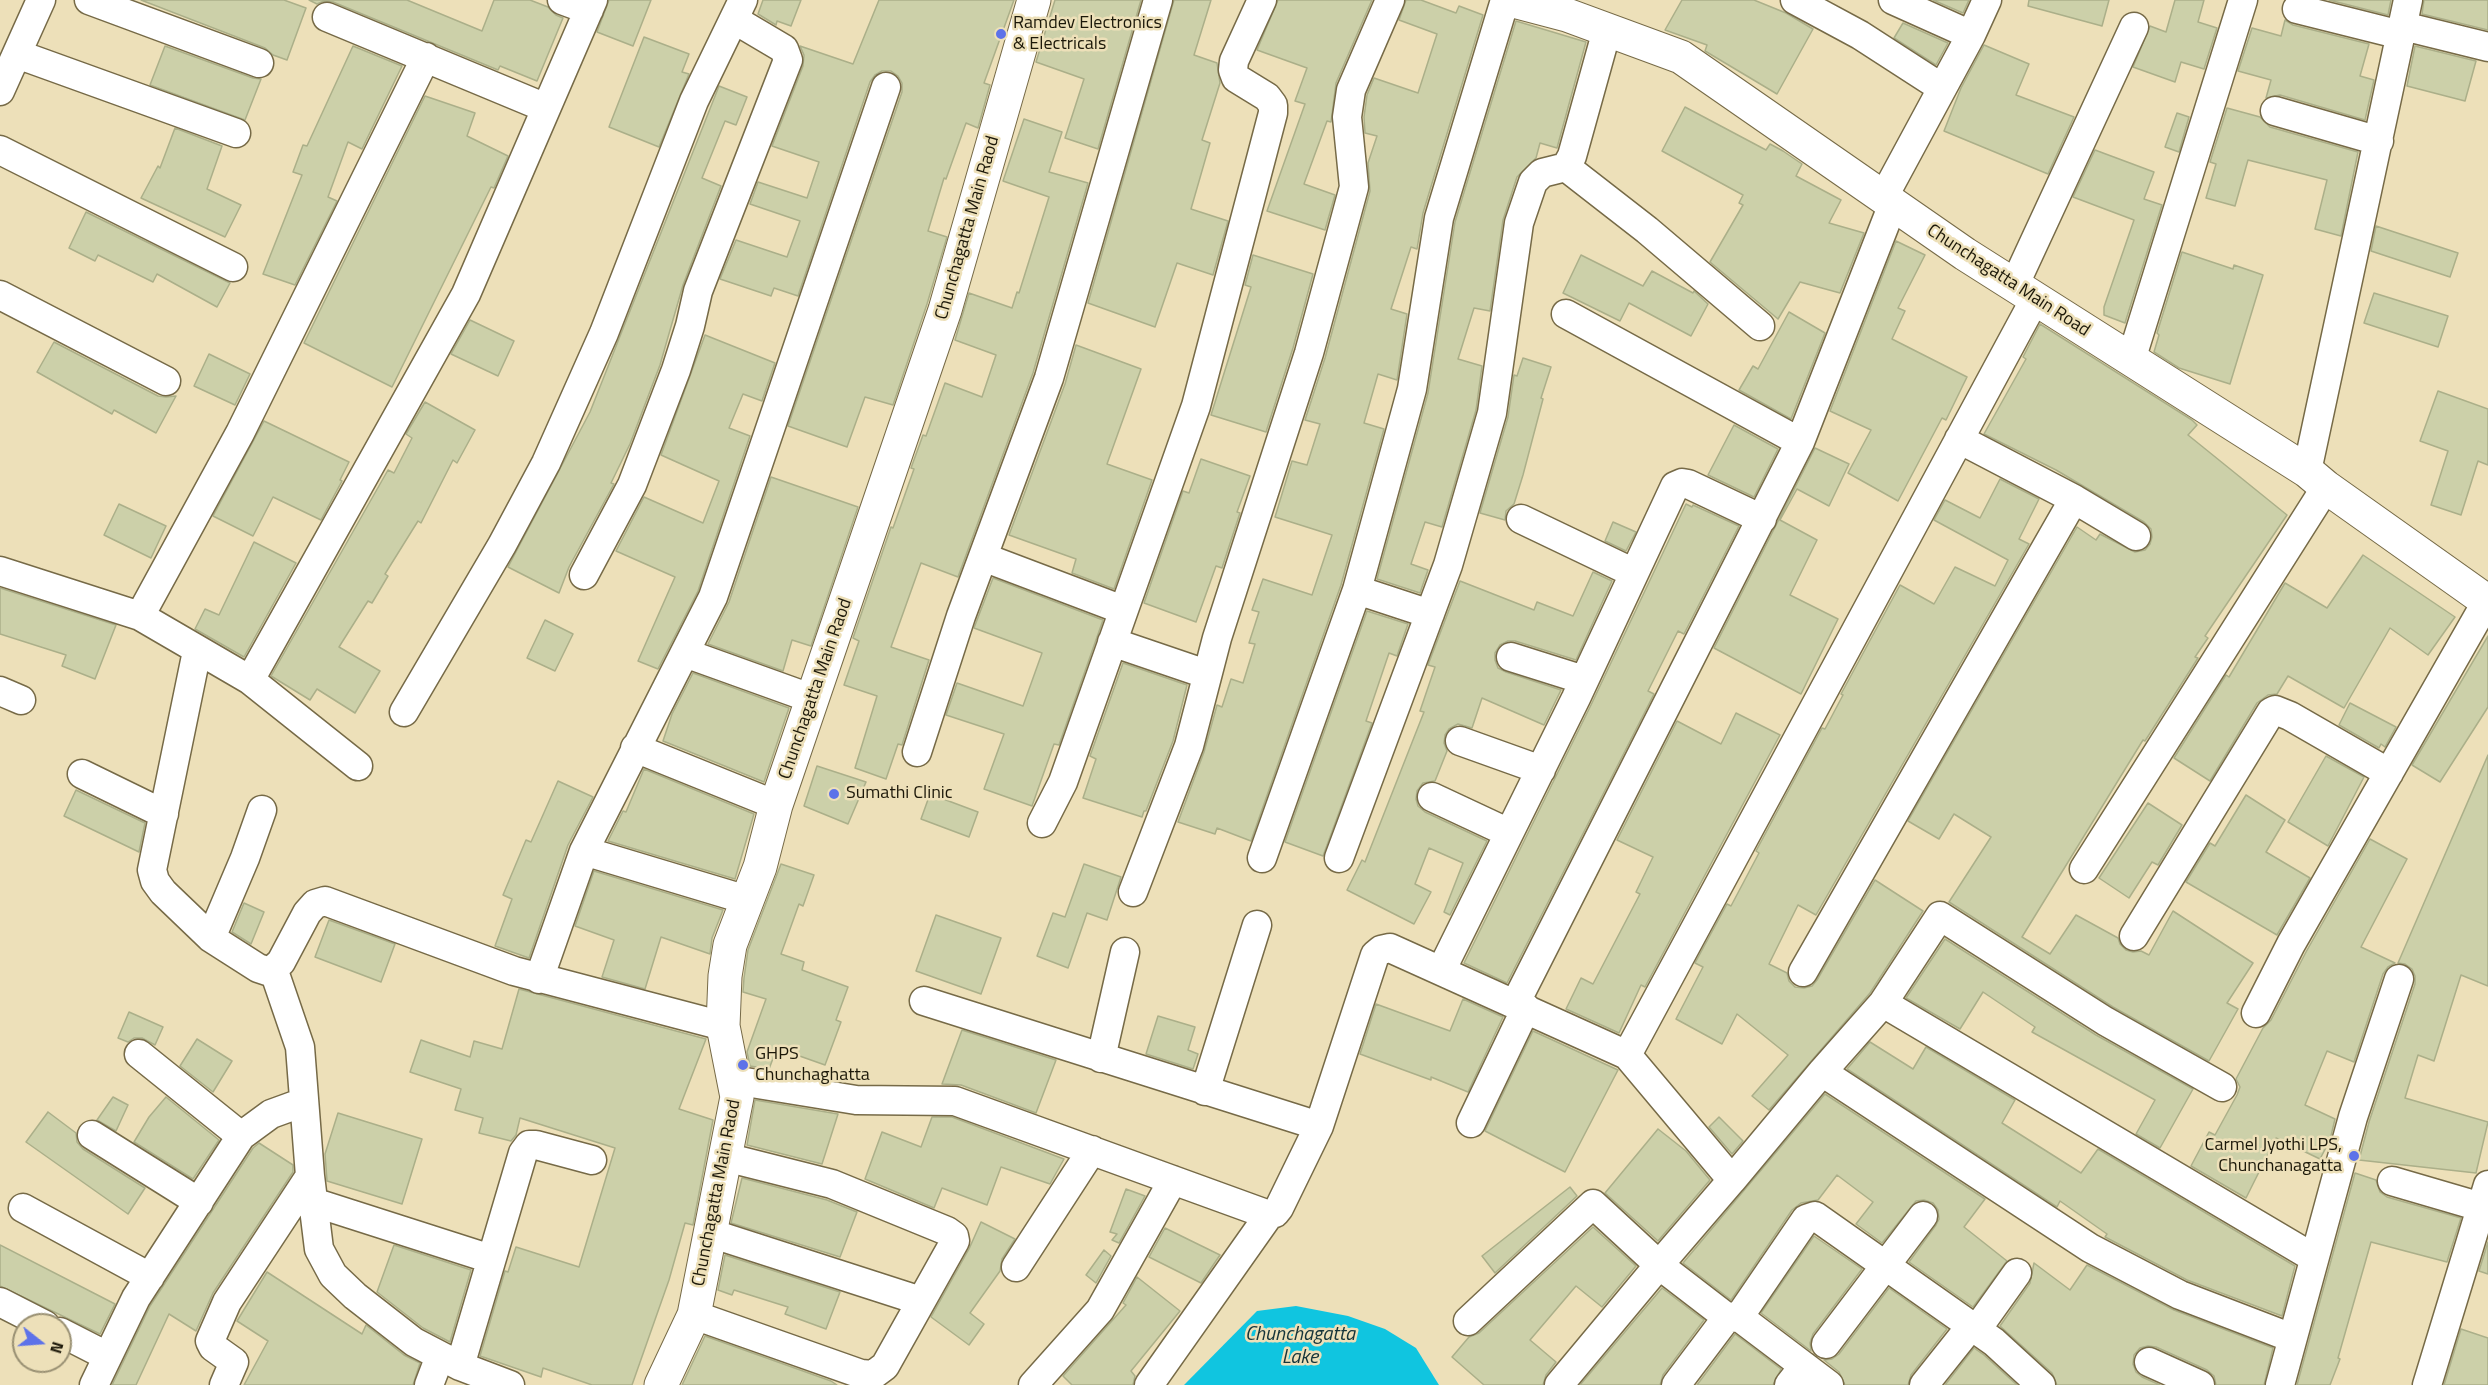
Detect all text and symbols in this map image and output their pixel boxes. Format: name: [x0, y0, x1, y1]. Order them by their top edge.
place label: Ramdev Electronics & Electricals: [1013, 13, 1162, 56]
marker: Ramdev Electronics & Electricals: [994, 27, 1008, 41]
street label: Chunchagatta Main Raod: [931, 134, 1005, 322]
street label: Chunchagatta Main Road: [1923, 220, 2093, 342]
street label: Chunchagatta Main Raod: [775, 596, 857, 782]
place label: Sumathi Clinic: [846, 783, 953, 805]
marker: Sumathi Clinic: [827, 787, 841, 801]
place label: GHPS Chunchaghatta: [755, 1044, 870, 1086]
marker: GHPS Chunchaghatta: [736, 1058, 750, 1072]
street label: Chunchagatta Main Raod: [688, 1098, 746, 1288]
place label: Carmel Jyothi LPS, Chunchanagatta: [2205, 1135, 2342, 1178]
marker: Carmel Jyothi LPS, Chunchanagatta: [2347, 1149, 2361, 1163]
north arrow: [12, 1313, 72, 1373]
water label: Chunchagatta Lake: [1245, 1323, 1355, 1370]
text: N: [44, 1339, 70, 1356]

